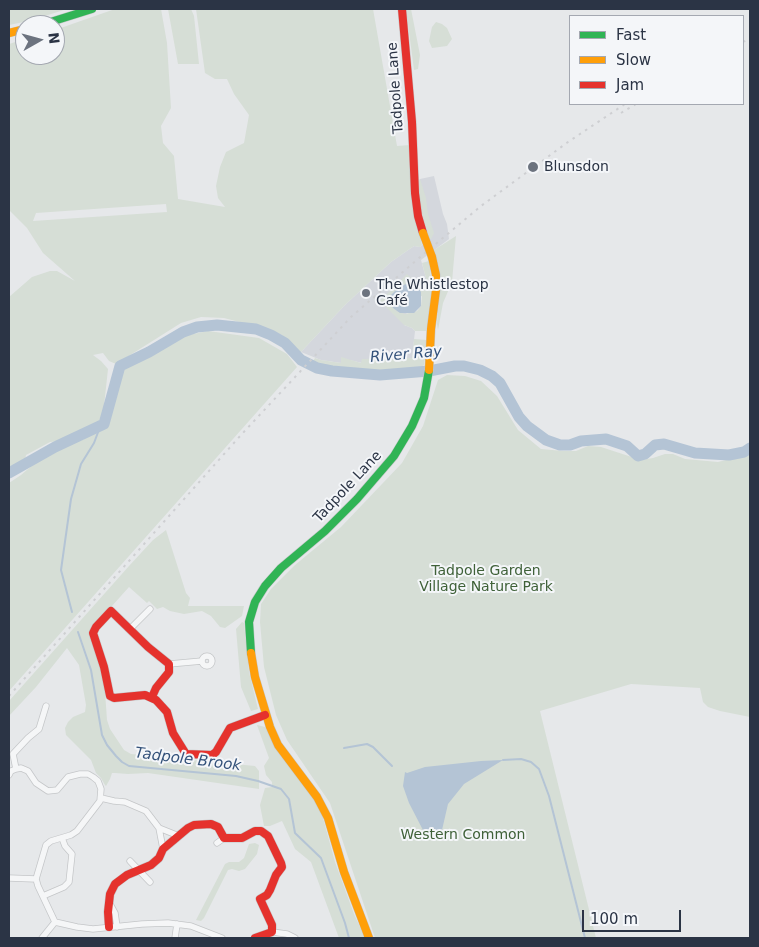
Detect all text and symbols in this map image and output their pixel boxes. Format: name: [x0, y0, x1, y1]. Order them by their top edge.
north arrow: [15, 15, 65, 65]
legend: [569, 15, 744, 105]
text: Fast: [616, 26, 646, 44]
text: N: [45, 32, 63, 45]
street label: Tadpole Lane: [384, 42, 408, 134]
text: Slow: [616, 51, 651, 69]
text: Jam: [616, 76, 644, 94]
place label: Blunsdon: [544, 159, 609, 175]
marker: Blunsdon: [526, 160, 540, 174]
place label: The Whistlestop Café: [376, 277, 489, 310]
marker: The Whistlestop Café: [360, 287, 372, 299]
water label: River Ray: [369, 343, 443, 367]
street label: Tadpole Lane: [310, 448, 386, 526]
park label: Tadpole Garden Village Nature Park: [419, 563, 553, 596]
water label: Tadpole Brook: [134, 745, 242, 775]
park label: Western Common: [401, 827, 525, 843]
scale bar: [584, 900, 683, 932]
text: 100 m: [590, 910, 638, 928]

